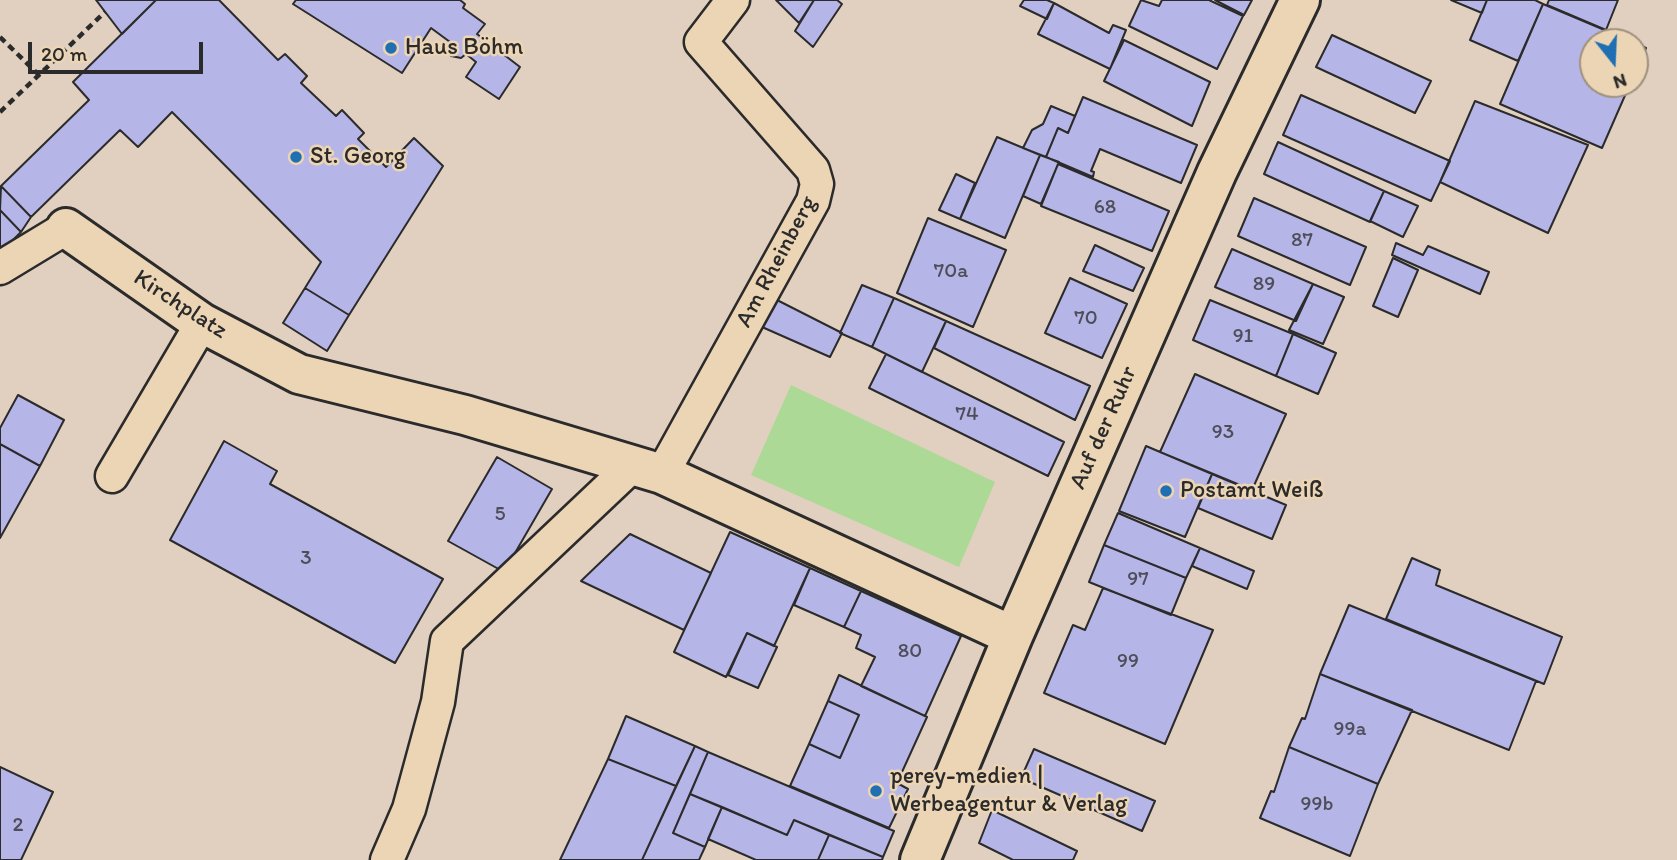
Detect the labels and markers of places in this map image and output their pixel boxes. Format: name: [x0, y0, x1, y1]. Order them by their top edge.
place label: Haus Böhm: [405, 34, 523, 62]
marker: Haus Böhm: [383, 40, 399, 56]
place label: St. Georg: [310, 143, 406, 171]
marker: St. Georg: [288, 149, 304, 165]
place label: Postamt Weiß: [1180, 477, 1323, 505]
marker: Postamt Weiß: [1158, 483, 1174, 499]
place label: perey-medien | Werbeagentur & Verlag: [890, 763, 1127, 819]
marker: perey-medien | Werbeagentur & Verlag: [868, 783, 884, 799]

